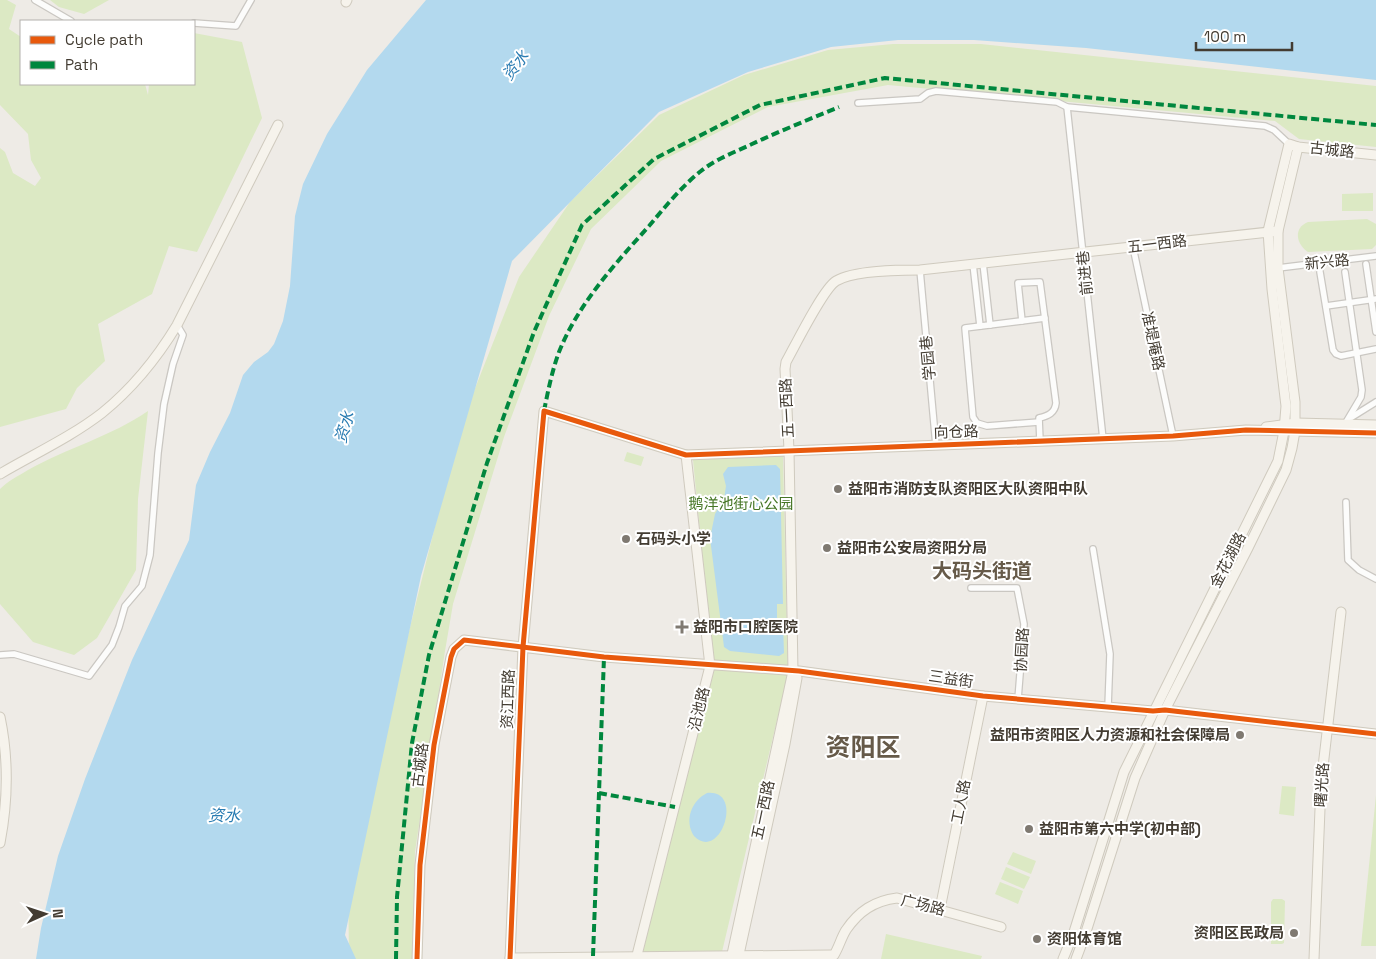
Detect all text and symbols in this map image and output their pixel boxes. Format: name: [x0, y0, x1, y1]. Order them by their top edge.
legend: [20, 20, 195, 85]
scale bar: [1196, 20, 1292, 52]
text: 100 m: [1204, 27, 1246, 46]
text: Cycle path: [65, 30, 143, 49]
water label: 资水: [497, 45, 534, 84]
text: Path: [65, 55, 98, 74]
street label: 古城路: [1309, 138, 1355, 161]
street label: 五一西路: [1126, 230, 1188, 257]
street label: 前进巷: [1073, 250, 1096, 296]
street label: 新兴路: [1304, 250, 1350, 273]
street label: 准堤庵路: [1138, 310, 1169, 372]
street label: 学园巷: [916, 335, 939, 381]
street label: 五一西路: [775, 378, 798, 438]
water label: 资水: [330, 408, 359, 445]
street label: 向仓路: [933, 421, 979, 442]
place label: 益阳市消防支队资阳区大队资阳中队: [848, 479, 1088, 498]
marker: 益阳市消防支队资阳区大队资阳中队: [832, 483, 844, 495]
park label: 鹅洋池街心公园: [688, 494, 794, 513]
place label: 石码头小学: [636, 529, 711, 548]
street label: 金花湖路: [1205, 529, 1250, 591]
marker: 石码头小学: [620, 533, 632, 545]
place label: 益阳市公安局资阳分局: [837, 538, 987, 557]
marker: 益阳市公安局资阳分局: [821, 542, 833, 554]
district label: 大码头街道: [932, 558, 1032, 584]
place label: 益阳市口腔医院: [693, 617, 798, 636]
marker: 益阳市口腔医院: [675, 620, 689, 634]
street label: 协园路: [1011, 627, 1032, 673]
street label: 三益街: [927, 666, 975, 691]
street label: 资江西路: [497, 669, 518, 729]
street label: 沿池路: [684, 685, 713, 733]
place label: 益阳市资阳区人力资源和社会保障局: [990, 725, 1230, 744]
marker: 益阳市资阳区人力资源和社会保障局: [1234, 729, 1246, 741]
district label: 资阳区: [825, 731, 901, 763]
street label: 古城路: [407, 741, 432, 788]
street label: 曙光路: [1310, 762, 1333, 808]
street label: 工人路: [947, 778, 974, 826]
street label: 五一西路: [747, 779, 778, 841]
water label: 资水: [208, 805, 241, 826]
place label: 益阳市第六中学(初中部): [1039, 819, 1201, 838]
marker: 益阳市第六中学(初中部): [1023, 823, 1035, 835]
north arrow: [20, 889, 70, 939]
street label: 广场路: [899, 890, 947, 919]
text: N: [49, 908, 67, 918]
place label: 资阳区民政局: [1194, 923, 1284, 942]
marker: 资阳区民政局: [1288, 927, 1300, 939]
place label: 资阳体育馆: [1047, 929, 1122, 948]
marker: 资阳体育馆: [1031, 933, 1043, 945]

